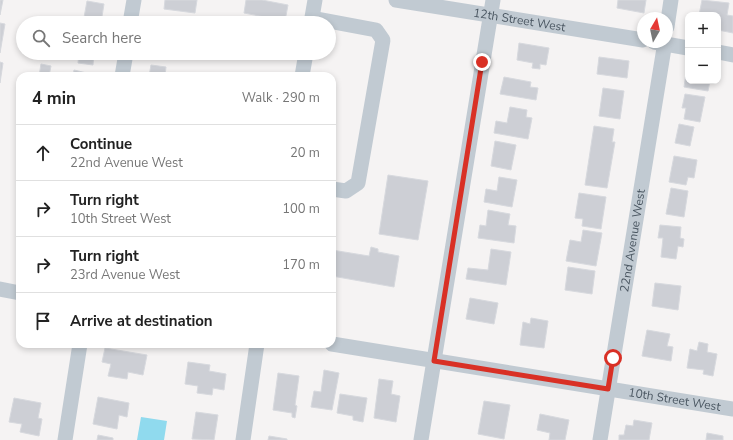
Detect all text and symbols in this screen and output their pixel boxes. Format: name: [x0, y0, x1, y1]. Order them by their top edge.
street label: 12th Street West: [472, 5, 567, 35]
north arrow: [637, 12, 673, 48]
map controls: [685, 12, 721, 84]
button: +: [685, 12, 721, 48]
search box: [16, 16, 336, 60]
icon: search: [30, 27, 52, 49]
text: Search here: [62, 28, 142, 48]
button: −: [685, 48, 721, 84]
route end: [473, 53, 491, 71]
text: 4 min: [32, 87, 76, 110]
text: Walk · 290 m: [242, 89, 320, 107]
text: Continue: [70, 134, 132, 154]
icon: ahead: [32, 142, 54, 164]
text: 20 m: [290, 144, 320, 162]
text: 22nd Avenue West: [70, 154, 183, 172]
street label: 22nd Avenue West: [616, 187, 649, 293]
text: Turn right: [70, 190, 139, 210]
icon: right: [32, 198, 54, 220]
text: 100 m: [282, 200, 320, 218]
text: 10th Street West: [70, 210, 171, 228]
text: Turn right: [70, 246, 139, 266]
icon: right: [32, 254, 54, 276]
text: 170 m: [282, 256, 320, 274]
text: 23rd Avenue West: [70, 266, 180, 284]
icon: arrive: [32, 310, 54, 332]
text: Arrive at destination: [70, 311, 213, 331]
route start: [604, 349, 622, 367]
street label: 10th Street West: [627, 384, 723, 415]

